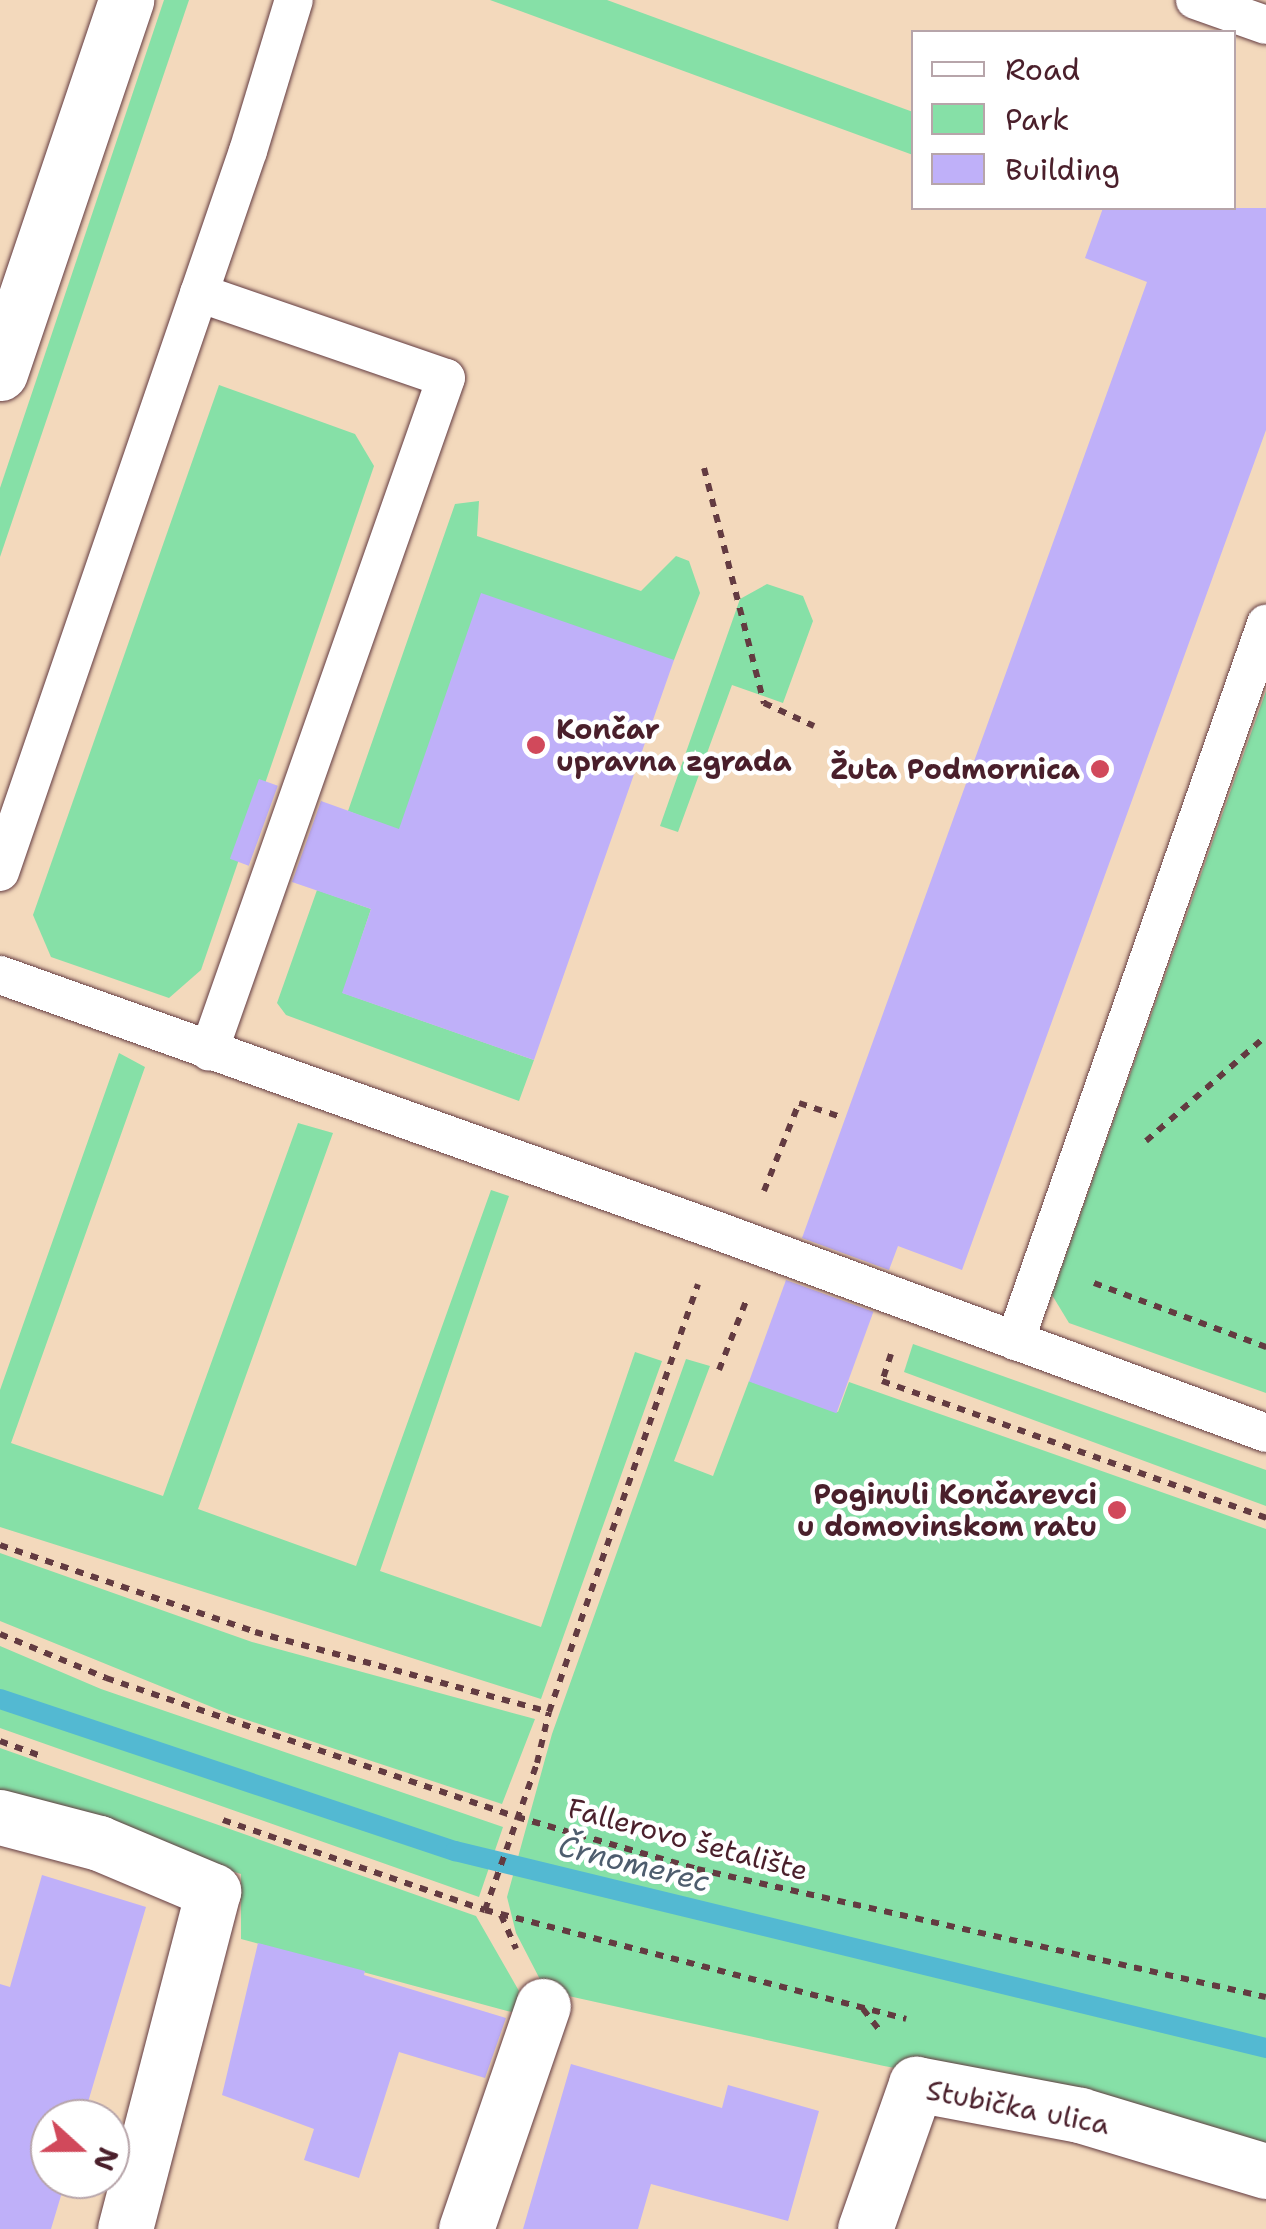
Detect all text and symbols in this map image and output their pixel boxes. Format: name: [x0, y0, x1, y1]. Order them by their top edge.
legend: [911, 30, 1236, 210]
text: Road: [1005, 49, 1080, 90]
text: Park: [1005, 99, 1069, 140]
text: Building: [1005, 149, 1120, 190]
place label: Končar upravna zgrada: [556, 712, 792, 778]
marker: Končar upravna zgrada: [525, 734, 547, 756]
place label: Žuta Podmornica: [830, 752, 1080, 786]
marker: Žuta Podmornica: [1089, 758, 1111, 780]
place label: Poginuli Končarevci u domovinskom ratu: [797, 1477, 1097, 1543]
marker: Poginuli Končarevci u domovinskom ratu: [1106, 1499, 1128, 1521]
street label: Fallerovo šetalište: [564, 1791, 812, 1887]
water label: Črnomerec: [555, 1828, 713, 1900]
street label: Stubička ulica: [924, 2073, 1112, 2141]
north arrow: [30, 2099, 130, 2199]
text: N: [84, 2142, 128, 2176]

